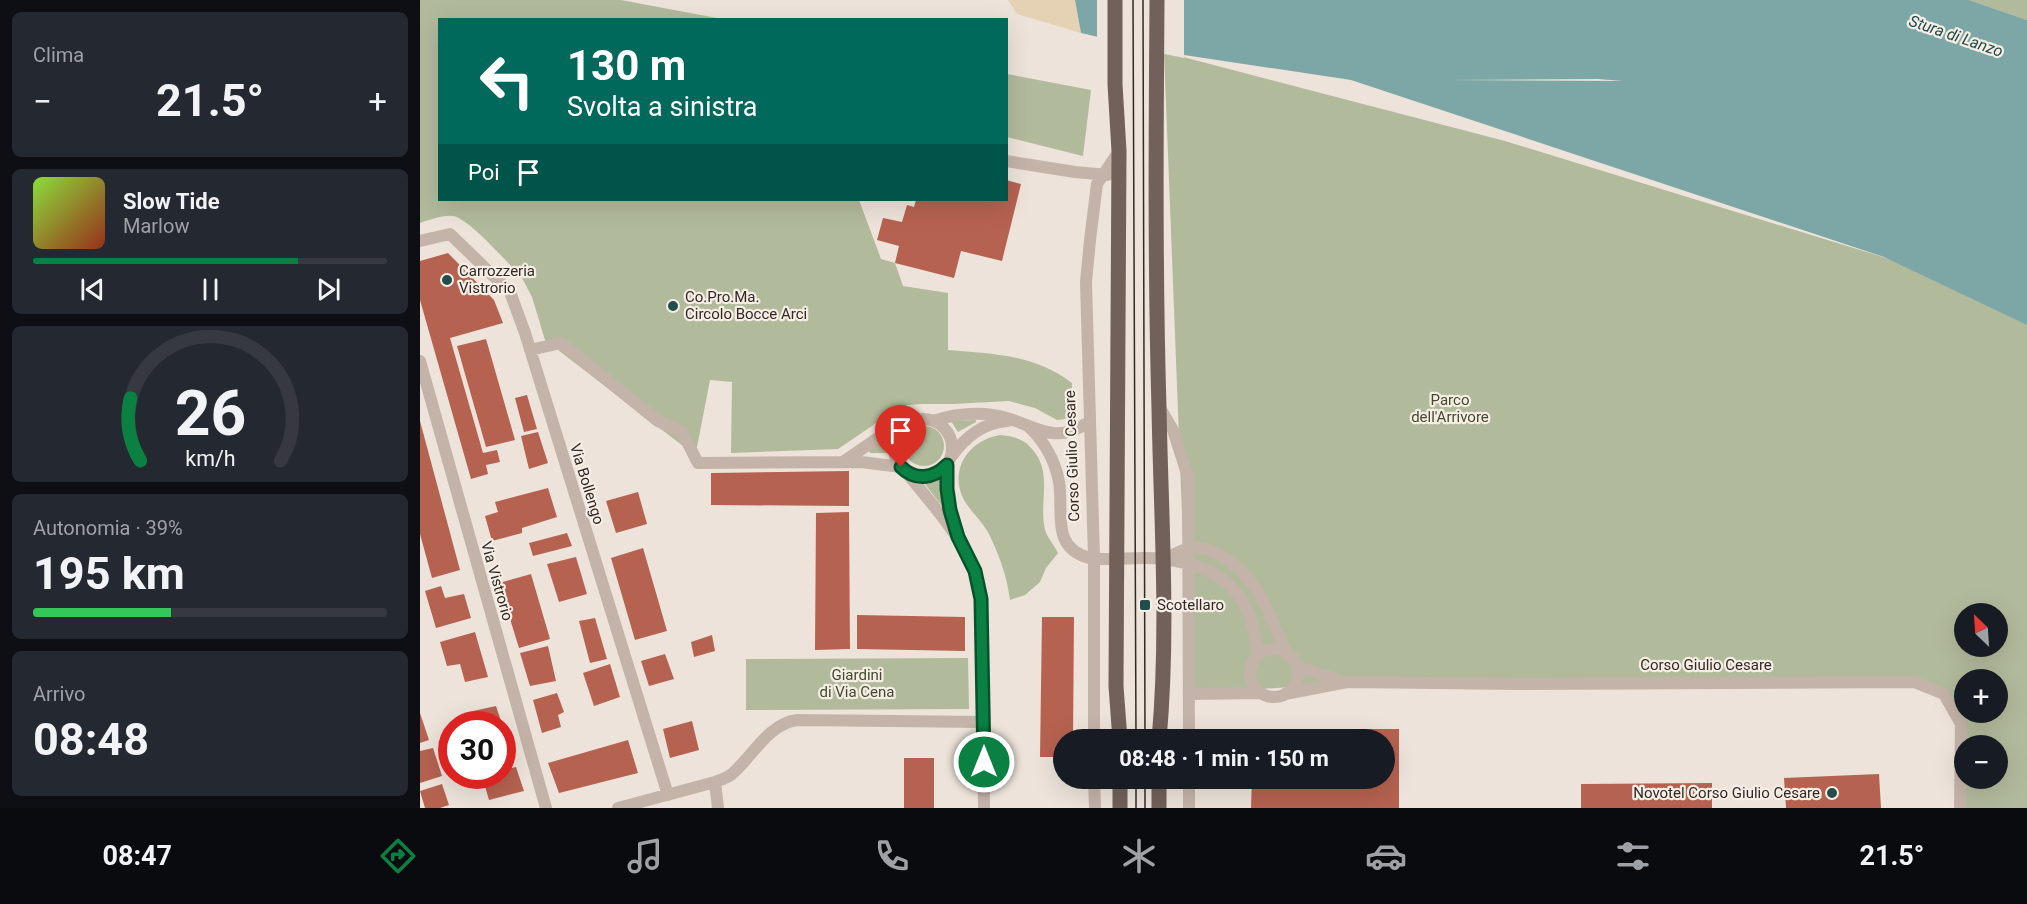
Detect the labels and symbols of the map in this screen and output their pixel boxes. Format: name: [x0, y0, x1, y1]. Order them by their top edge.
water label: Stura di Lanzo: [1906, 11, 2006, 61]
place label: Carrozzeria Vistrorio: [459, 262, 535, 297]
marker: Carrozzeria Vistrorio: [440, 273, 454, 287]
place label: Co.Pro.Ma. Circolo Bocce Arci: [685, 288, 807, 323]
marker: Co.Pro.Ma. Circolo Bocce Arci: [666, 299, 680, 313]
street label: Corso Giulio Cesare: [1061, 390, 1083, 522]
park label: Parco dell'Arrivore: [1411, 391, 1489, 426]
pin: [875, 405, 926, 467]
street label: Via Bollengo: [566, 441, 608, 527]
street label: Via Vistrorio: [477, 539, 517, 623]
place label: Scotellaro: [1157, 596, 1224, 614]
marker: Scotellaro: [1138, 598, 1152, 612]
north arrow: [1954, 603, 2008, 657]
street label: Corso Giulio Cesare: [1640, 656, 1772, 674]
park label: Giardini di Via Cena: [819, 666, 895, 701]
speed limit sign: 30: [438, 711, 516, 789]
position arrow: [952, 730, 1016, 794]
place label: Novotel Corso Giulio Cesare: [1633, 784, 1820, 802]
marker: Novotel Corso Giulio Cesare: [1825, 786, 1839, 800]

